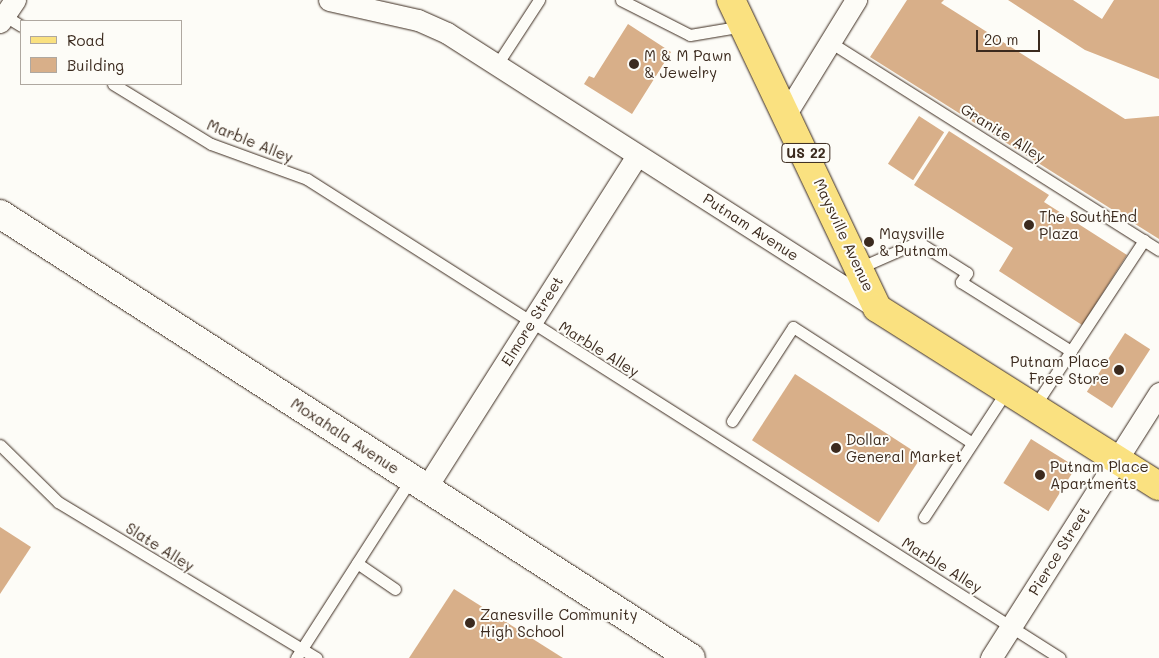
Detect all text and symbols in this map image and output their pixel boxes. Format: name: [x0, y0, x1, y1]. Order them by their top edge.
legend: [20, 20, 182, 85]
scale bar: [979, 20, 1043, 52]
text: 20 m: [984, 29, 1018, 49]
text: Road: [67, 30, 104, 50]
place label: M & M Pawn & Jewelry: [644, 46, 732, 81]
text: Building: [67, 55, 124, 75]
marker: M & M Pawn & Jewelry: [628, 58, 640, 70]
street label: Granite Alley: [957, 100, 1049, 166]
street label: Marble Alley: [204, 116, 296, 166]
road number: US 22: [781, 142, 831, 164]
street label: Maysville Avenue: [810, 176, 878, 294]
street label: Putnam Avenue: [700, 189, 802, 265]
place label: The SouthEnd Plaza: [1039, 207, 1137, 242]
marker: The SouthEnd Plaza: [1023, 219, 1035, 231]
place label: Maysville & Putnam: [879, 224, 948, 259]
marker: Maysville & Putnam: [863, 236, 875, 248]
street label: Elmore Street: [497, 273, 567, 369]
street label: Marble Alley: [556, 317, 642, 381]
place label: Putnam Place Free Store: [1010, 352, 1109, 387]
marker: Putnam Place Free Store: [1113, 364, 1125, 376]
street label: Moxahala Avenue: [287, 394, 403, 478]
place label: Dollar General Market: [846, 430, 962, 465]
marker: Dollar General Market: [830, 442, 842, 454]
place label: Putnam Place Apartments: [1050, 457, 1149, 492]
marker: Putnam Place Apartments: [1034, 469, 1046, 481]
street label: Pierce Street: [1025, 503, 1093, 599]
street label: Slate Alley: [122, 519, 198, 575]
street label: Marble Alley: [899, 533, 985, 597]
place label: Zanesville Community High School: [480, 605, 638, 640]
marker: Zanesville Community High School: [464, 617, 476, 629]

